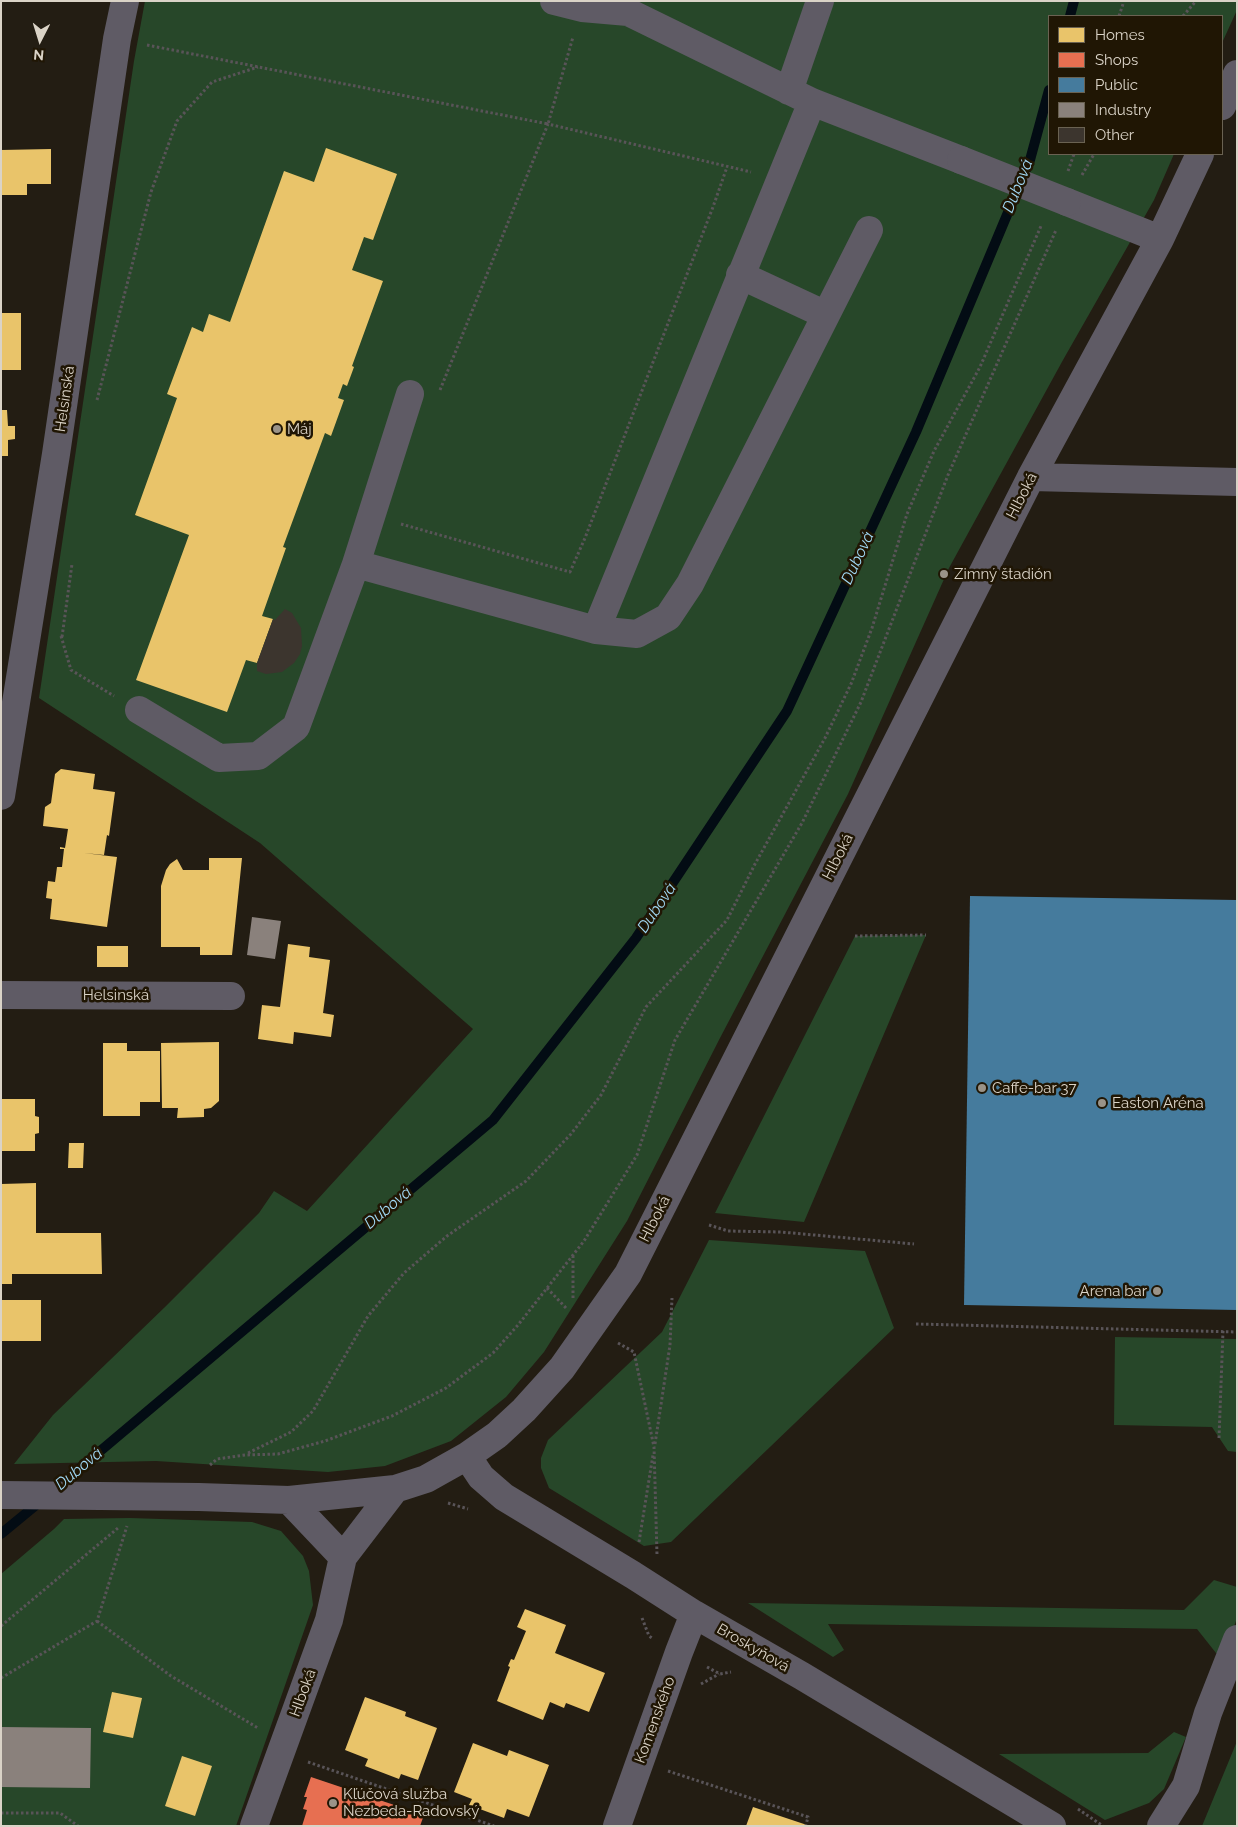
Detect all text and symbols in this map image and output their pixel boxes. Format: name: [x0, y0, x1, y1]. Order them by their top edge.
north arrow: [15, 15, 65, 65]
legend: [1048, 15, 1223, 155]
text: Homes: [1095, 26, 1145, 44]
text: N: [33, 47, 45, 63]
text: Shops: [1095, 51, 1138, 69]
text: Public: [1095, 76, 1138, 94]
text: Industry: [1095, 101, 1151, 119]
text: Other: [1095, 126, 1134, 144]
water label: Dubová: [999, 157, 1037, 215]
street label: Helsinská: [51, 365, 79, 433]
place label: Máj: [287, 420, 312, 438]
marker: Máj: [271, 423, 283, 435]
street label: Hlboká: [1003, 470, 1041, 522]
water label: Dubová: [838, 529, 878, 587]
place label: Zimný štadión: [954, 565, 1052, 583]
marker: Zimný štadión: [938, 568, 950, 580]
street label: Hlboká: [819, 831, 857, 883]
water label: Dubová: [633, 880, 681, 936]
street label: Helsinská: [83, 986, 149, 1004]
place label: Caffe-bar 37: [992, 1079, 1077, 1097]
marker: Caffe-bar 37: [976, 1082, 988, 1094]
place label: Easton Aréna: [1112, 1094, 1204, 1112]
marker: Easton Aréna: [1096, 1097, 1108, 1109]
water label: Dubová: [360, 1183, 416, 1233]
street label: Hlboká: [636, 1193, 674, 1245]
place label: Arena bar: [1080, 1282, 1147, 1300]
marker: Arena bar: [1151, 1285, 1163, 1297]
water label: Dubová: [51, 1444, 107, 1494]
street label: Broskyňová: [714, 1620, 792, 1676]
street label: Hlboká: [286, 1667, 320, 1719]
street label: Komenského: [631, 1674, 679, 1766]
place label: Kľúčová služba Nezbeda-Radovský: [343, 1785, 479, 1820]
marker: Kľúčová služba Nezbeda-Radovský: [327, 1797, 339, 1809]

